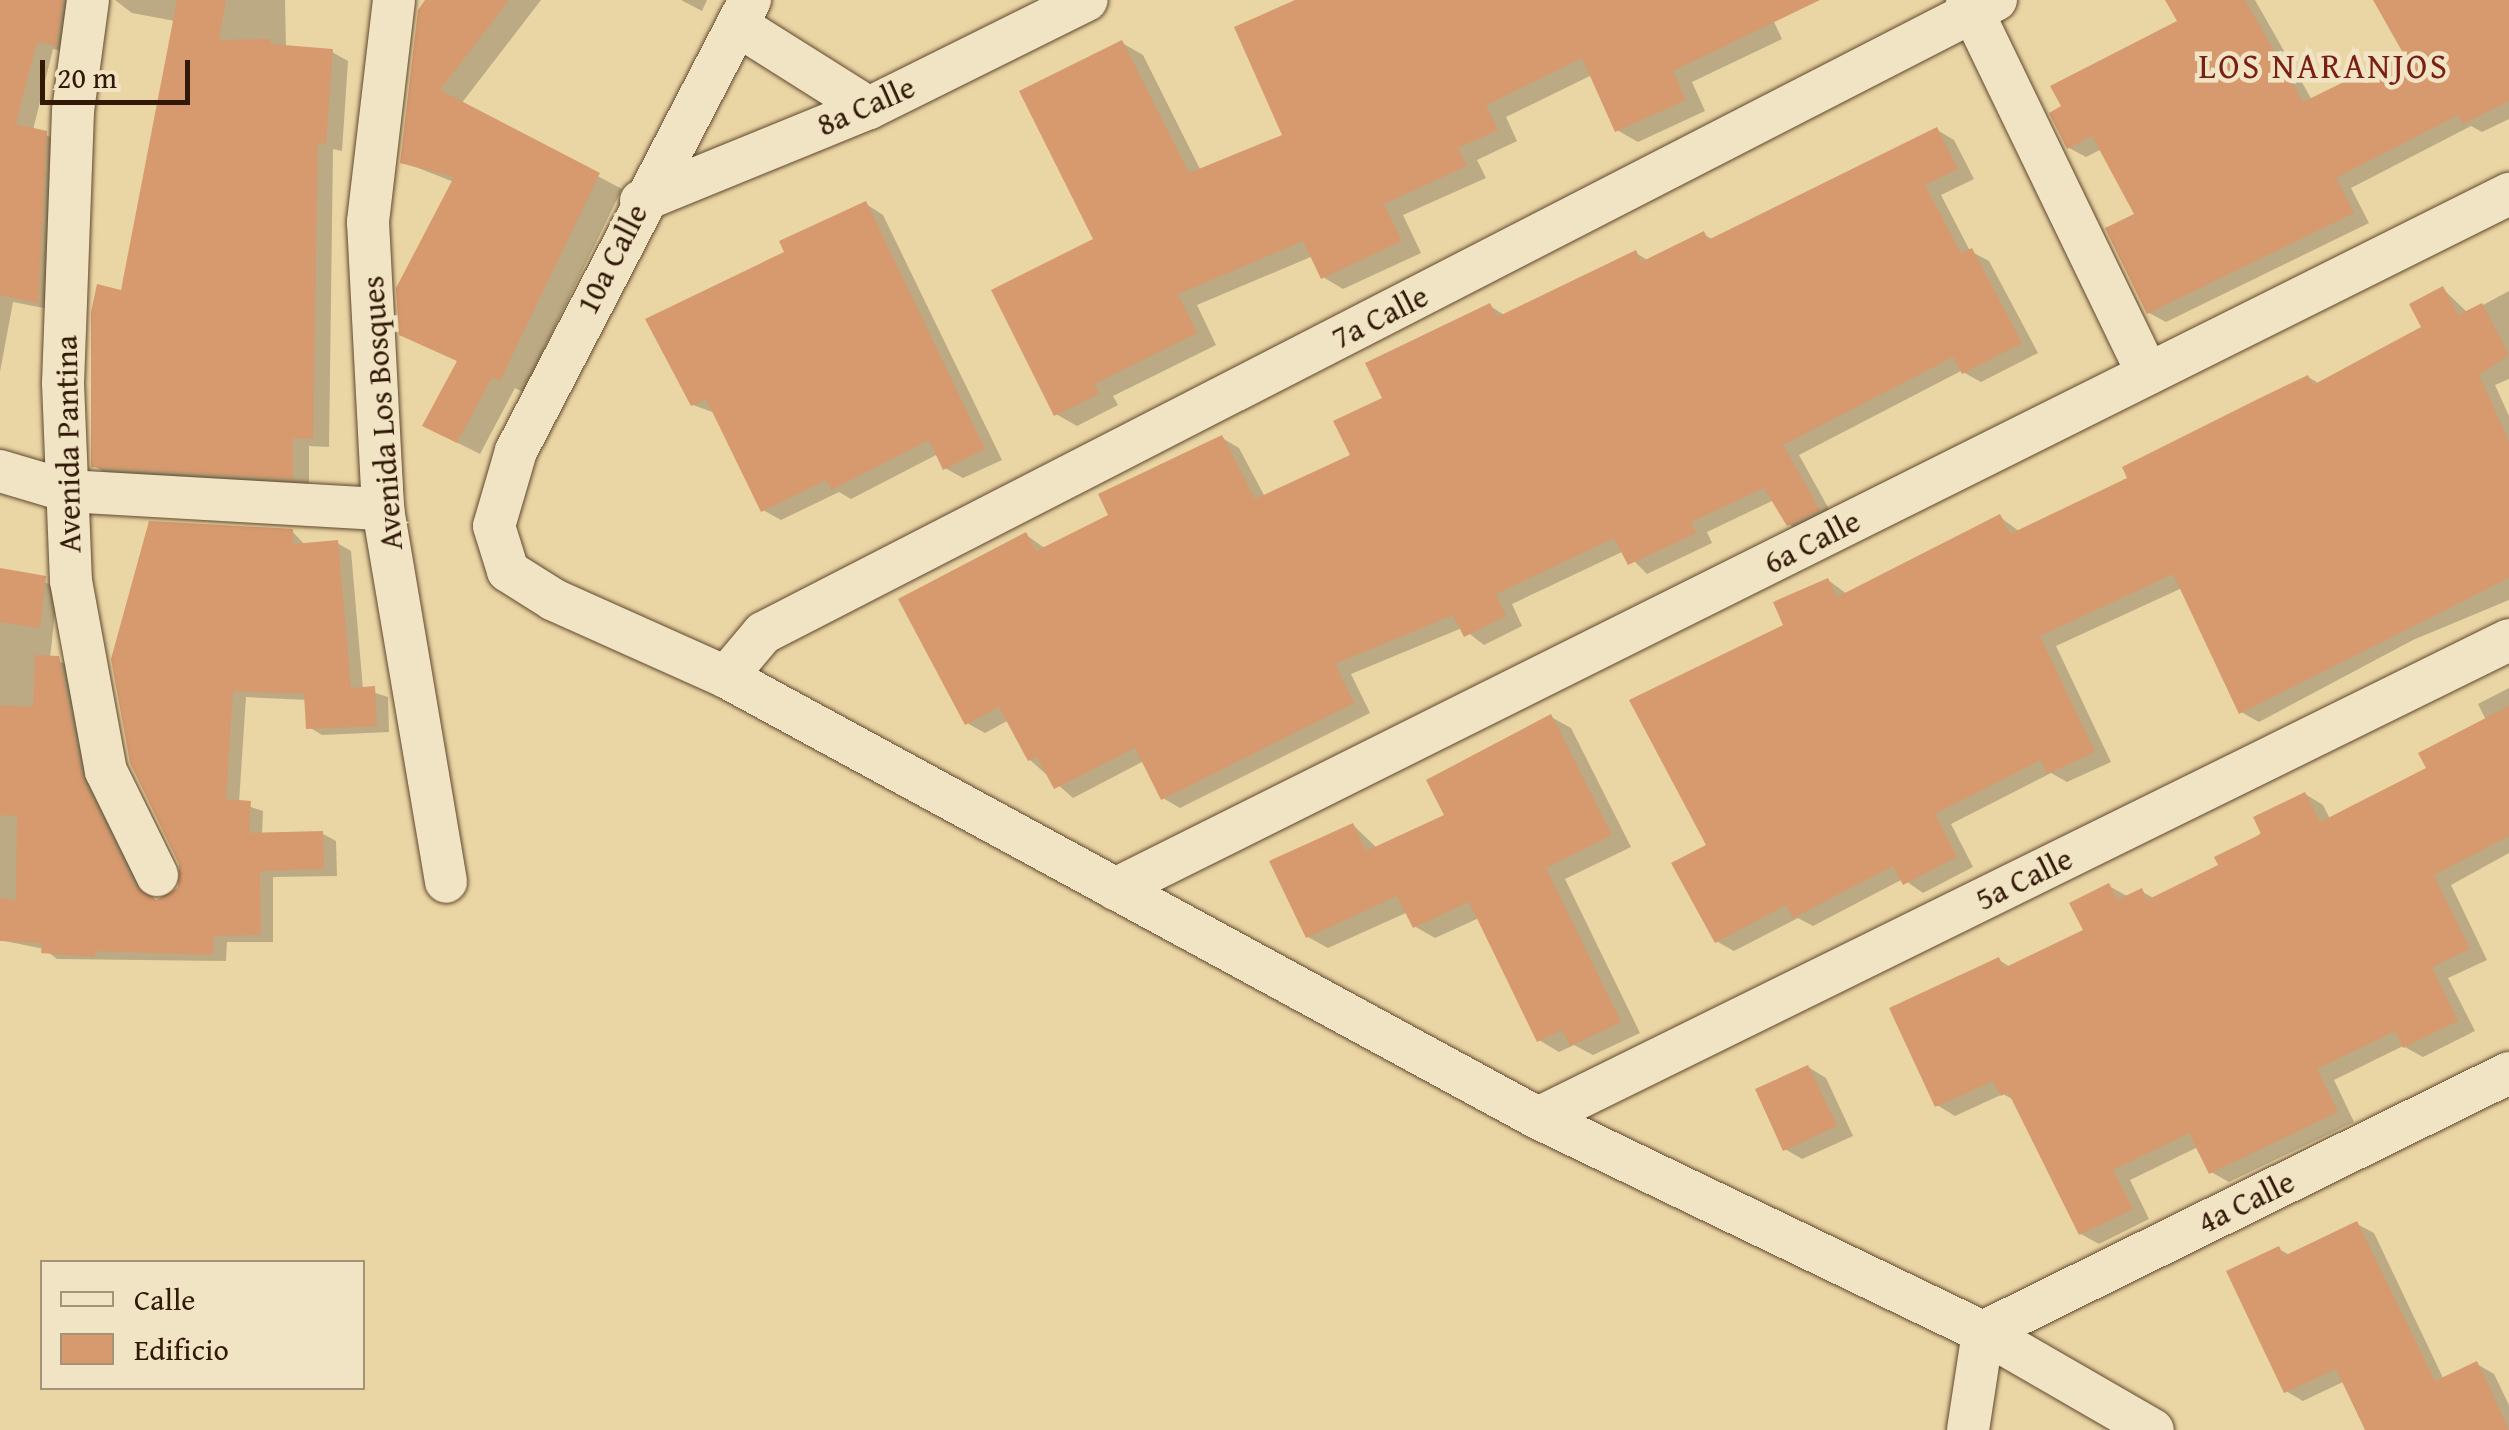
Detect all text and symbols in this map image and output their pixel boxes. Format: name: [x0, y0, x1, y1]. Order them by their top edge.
scale bar: [45, 40, 195, 102]
district label: LOS NARANJOS: [2199, 45, 2449, 87]
text: 20 m: [57, 55, 117, 99]
street label: 8a Calle: [811, 67, 921, 145]
street label: 10a Calle: [568, 197, 656, 321]
street label: Avenida Los Bosques: [353, 275, 411, 551]
street label: 7a Calle: [1325, 276, 1435, 358]
street label: Avenida Pantina: [47, 335, 89, 553]
street label: 6a Calle: [1757, 501, 1867, 583]
street label: 5a Calle: [1969, 839, 2079, 919]
street label: 4a Calle: [2191, 1162, 2301, 1242]
legend: [40, 1260, 365, 1390]
text: Calle: [134, 1277, 195, 1321]
text: Edificio: [134, 1327, 229, 1371]

